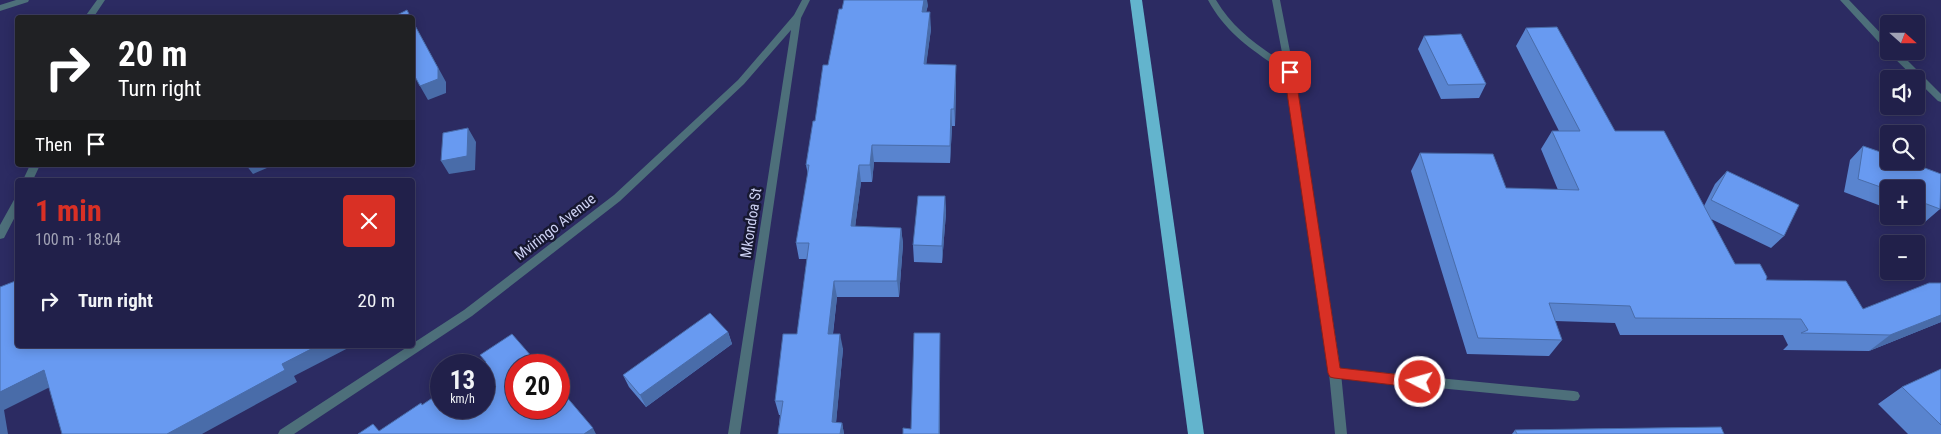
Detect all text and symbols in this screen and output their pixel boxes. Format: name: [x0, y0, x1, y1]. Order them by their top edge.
north arrow: [1880, 15, 1925, 60]
map controls: [1880, 15, 1925, 280]
text: 20 m: [118, 34, 187, 75]
icon: right: [35, 35, 100, 100]
pin: [1269, 51, 1311, 93]
icon: arrive: [1276, 58, 1304, 86]
button: sound: [1880, 70, 1925, 115]
text: Turn right: [118, 76, 201, 101]
button: search: [1880, 125, 1925, 170]
icon: arrive: [82, 130, 110, 158]
text: Then: [35, 133, 72, 156]
button: +: [1880, 180, 1925, 225]
street label: Mkondoa St: [737, 187, 765, 259]
street label: Mviringo Avenue: [511, 190, 599, 264]
text: 1 min: [35, 193, 102, 228]
button: close: [343, 195, 395, 247]
text: 100 m · 18:04: [35, 230, 121, 249]
button: −: [1880, 235, 1925, 280]
icon: right: [35, 287, 63, 315]
text: Turn right: [78, 289, 153, 312]
text: 20 m: [358, 289, 395, 312]
speed limit sign: 20: [505, 354, 570, 419]
position arrow: [1393, 355, 1445, 407]
text: 13: [450, 366, 475, 395]
text: km/h: [450, 392, 475, 406]

